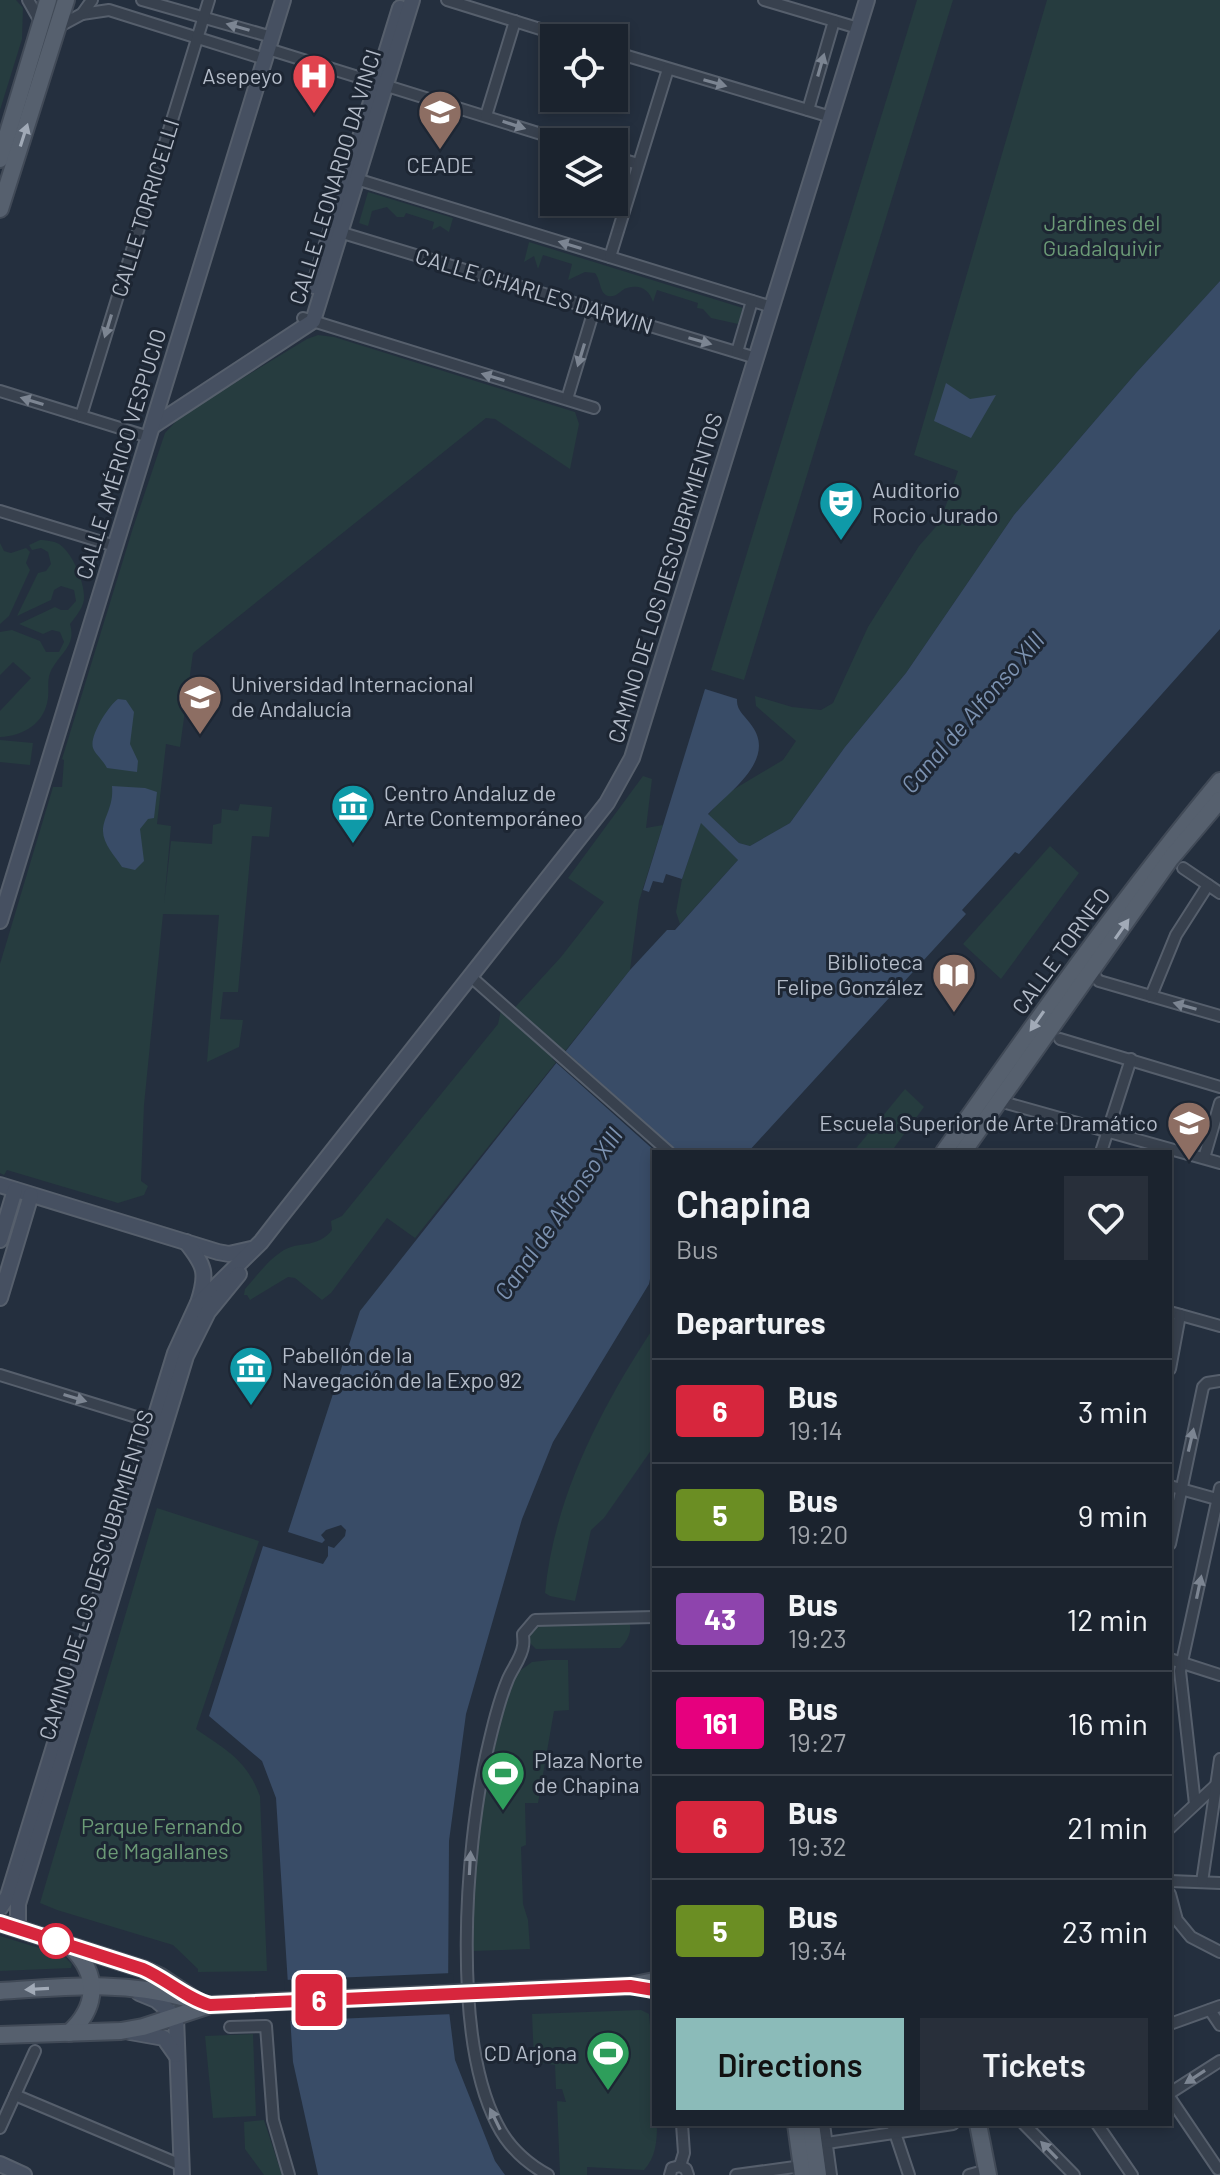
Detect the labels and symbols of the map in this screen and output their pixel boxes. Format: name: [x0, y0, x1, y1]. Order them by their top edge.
one-way arrow: [225, 20, 249, 33]
street label: CALLE LEONARDO DA VINCI: [283, 46, 385, 308]
hospital icon: Asepeyo: [290, 52, 338, 115]
one-way arrow: [815, 53, 828, 77]
place label: Asepeyo: [202, 62, 283, 88]
one-way arrow: [703, 77, 728, 89]
school or university icon: CEADE: [416, 88, 464, 151]
street label: CALLE TORRICELLI: [105, 116, 183, 300]
one-way arrow: [503, 120, 527, 132]
one-way arrow: [18, 123, 30, 147]
place label: CEADE: [407, 151, 473, 177]
park label: Jardines del Guadalquivir: [1043, 209, 1161, 260]
one-way arrow: [558, 238, 582, 251]
street label: CALLE CHARLES DARWIN: [412, 242, 656, 339]
one-way arrow: [102, 315, 114, 339]
street label: CALLE AMÉRICO VESPUCIO: [69, 325, 171, 582]
one-way arrow: [688, 335, 712, 348]
one-way arrow: [574, 343, 587, 367]
one-way arrow: [481, 370, 505, 382]
one-way arrow: [19, 394, 43, 407]
street label: CAMINO DE LOS DESCUBRIMIENTOS: [601, 410, 727, 746]
place label: Auditorio Rocio Jurado: [872, 476, 999, 527]
theatre icon: Auditorio Rocio Jurado: [817, 479, 865, 542]
water label: Canal de Alfonso XIII: [894, 626, 1050, 798]
place label: Universidad Internacional de Andalucía: [231, 670, 474, 721]
school or university icon: Universidad Internacional de Andalucía: [176, 673, 224, 736]
place label: Centro Andaluz de Arte Contemporáneo: [384, 779, 583, 830]
museum icon: Centro Andaluz de Arte Contemporáneo: [329, 782, 377, 845]
street label: CALLE TORNEO: [1006, 882, 1115, 1019]
one-way arrow: [1114, 918, 1129, 939]
place label: Biblioteca Felipe González: [776, 948, 923, 999]
library icon: Biblioteca Felipe González: [930, 951, 978, 1014]
one-way arrow: [1173, 999, 1197, 1012]
one-way arrow: [1029, 1010, 1045, 1032]
school or university icon: Escuela Superior de Arte Dramático: [1165, 1099, 1213, 1162]
place label: Escuela Superior de Arte Dramático: [819, 1109, 1158, 1135]
water label: Canal de Alfonso XIII: [487, 1121, 628, 1305]
place label: Pabellón de la Navegación de la Expo 92: [282, 1341, 522, 1392]
museum icon: Pabellón de la Navegación de la Expo 92: [227, 1344, 275, 1407]
one-way arrow: [63, 1393, 87, 1405]
street label: CAMINO DE LOS DESCUBRIMIENTOS: [32, 1407, 158, 1743]
one-way arrow: [1185, 1427, 1198, 1452]
one-way arrow: [1193, 1575, 1206, 1600]
place label: Plaza Norte de Chapina: [534, 1746, 643, 1797]
sports icon: Plaza Norte de Chapina: [479, 1749, 527, 1812]
park label: Parque Fernando de Magallanes: [81, 1812, 243, 1863]
one-way arrow: [464, 1850, 477, 1875]
unlabelled marker: [39, 1924, 73, 1958]
line badge: 6: [293, 1974, 345, 2026]
one-way arrow: [24, 1982, 49, 1995]
sports icon: CD Arjona: [584, 2029, 632, 2092]
place label: CD Arjona: [484, 2039, 577, 2065]
one-way arrow: [1184, 2069, 1206, 2083]
one-way arrow: [488, 2108, 502, 2131]
one-way arrow: [1040, 2140, 1058, 2159]

